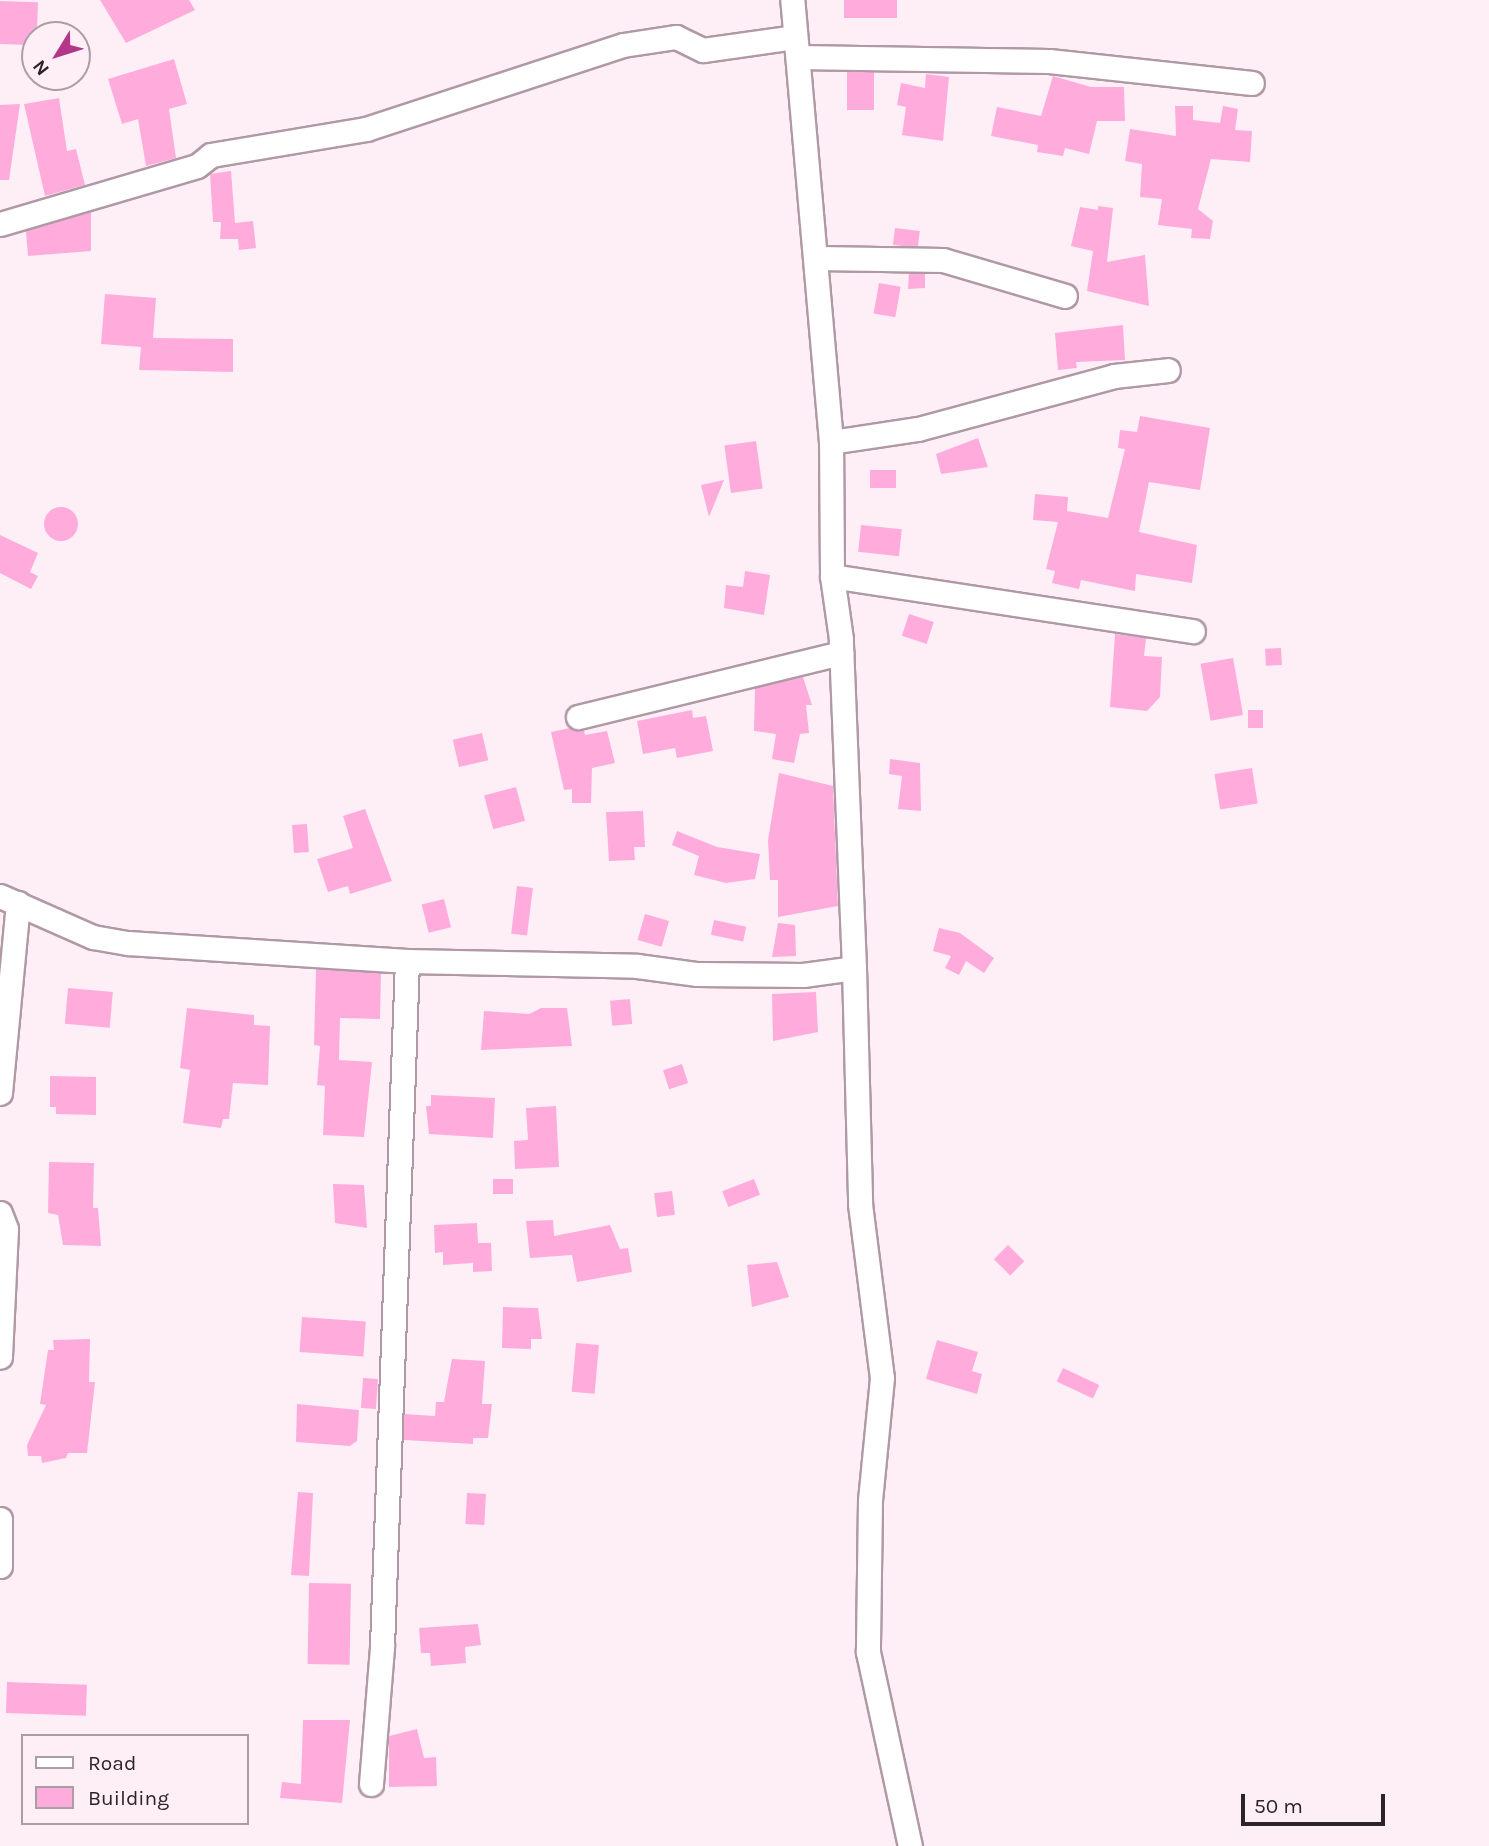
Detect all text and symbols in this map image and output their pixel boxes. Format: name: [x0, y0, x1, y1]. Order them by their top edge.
north arrow: [21, 21, 91, 91]
text: N: [28, 56, 54, 80]
legend: [21, 1734, 248, 1825]
text: Road: [88, 1751, 136, 1775]
scale bar: [1244, 1780, 1388, 1824]
text: Building: [88, 1786, 169, 1810]
text: 50 m: [1254, 1794, 1303, 1818]

